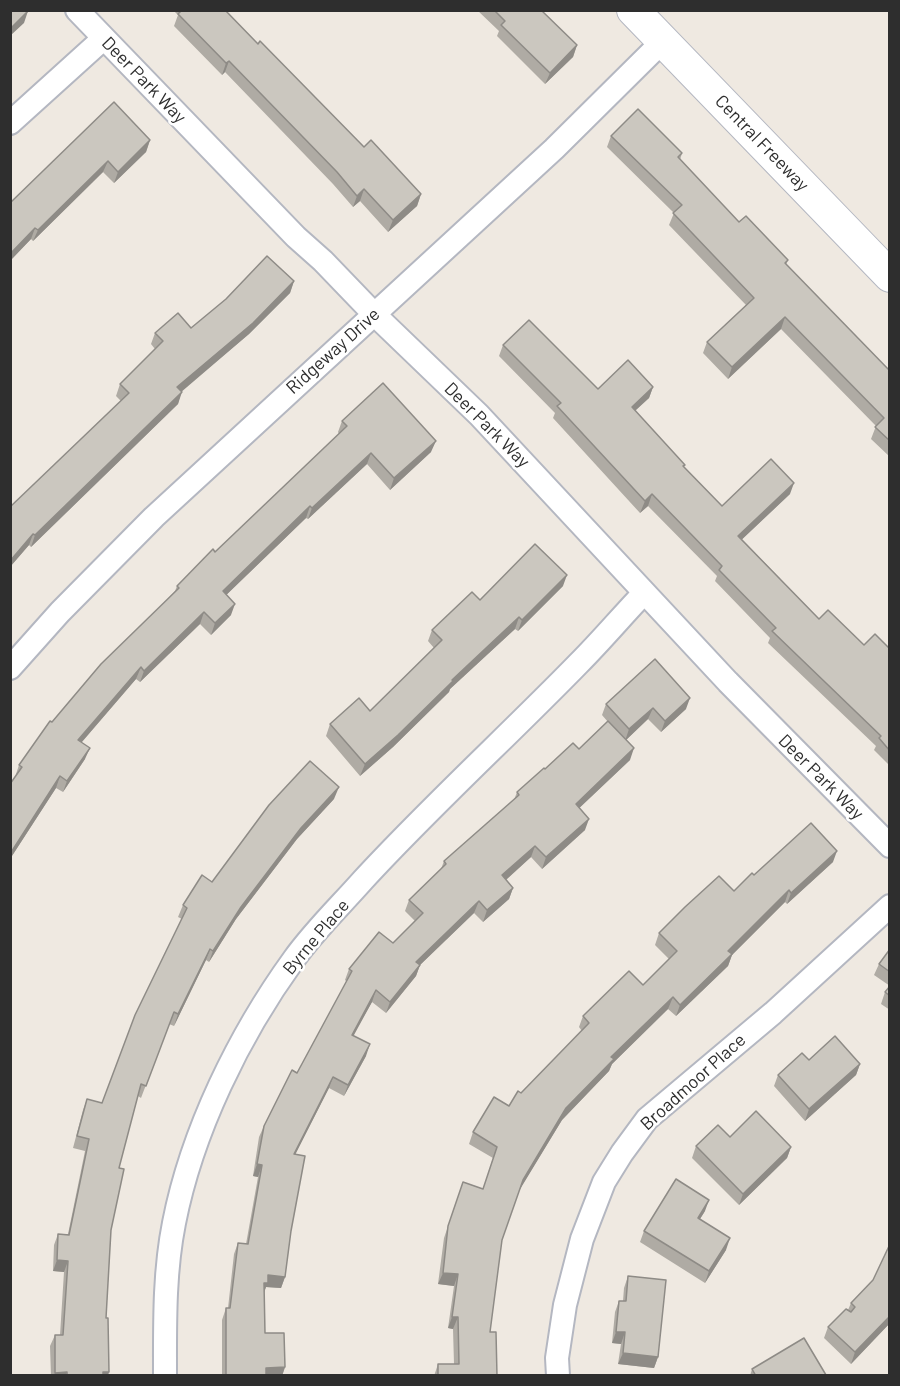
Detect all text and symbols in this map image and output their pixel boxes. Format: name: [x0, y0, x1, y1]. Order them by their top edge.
street label: Deer Park Way: [97, 32, 191, 128]
street label: Central Freeway: [711, 90, 813, 196]
street label: Ridgeway Drive: [282, 303, 384, 399]
street label: Deer Park Way: [440, 378, 534, 472]
street label: Deer Park Way: [774, 730, 868, 824]
street label: Byrne Place: [278, 895, 354, 979]
street label: Broadmoor Place: [636, 1029, 750, 1135]

